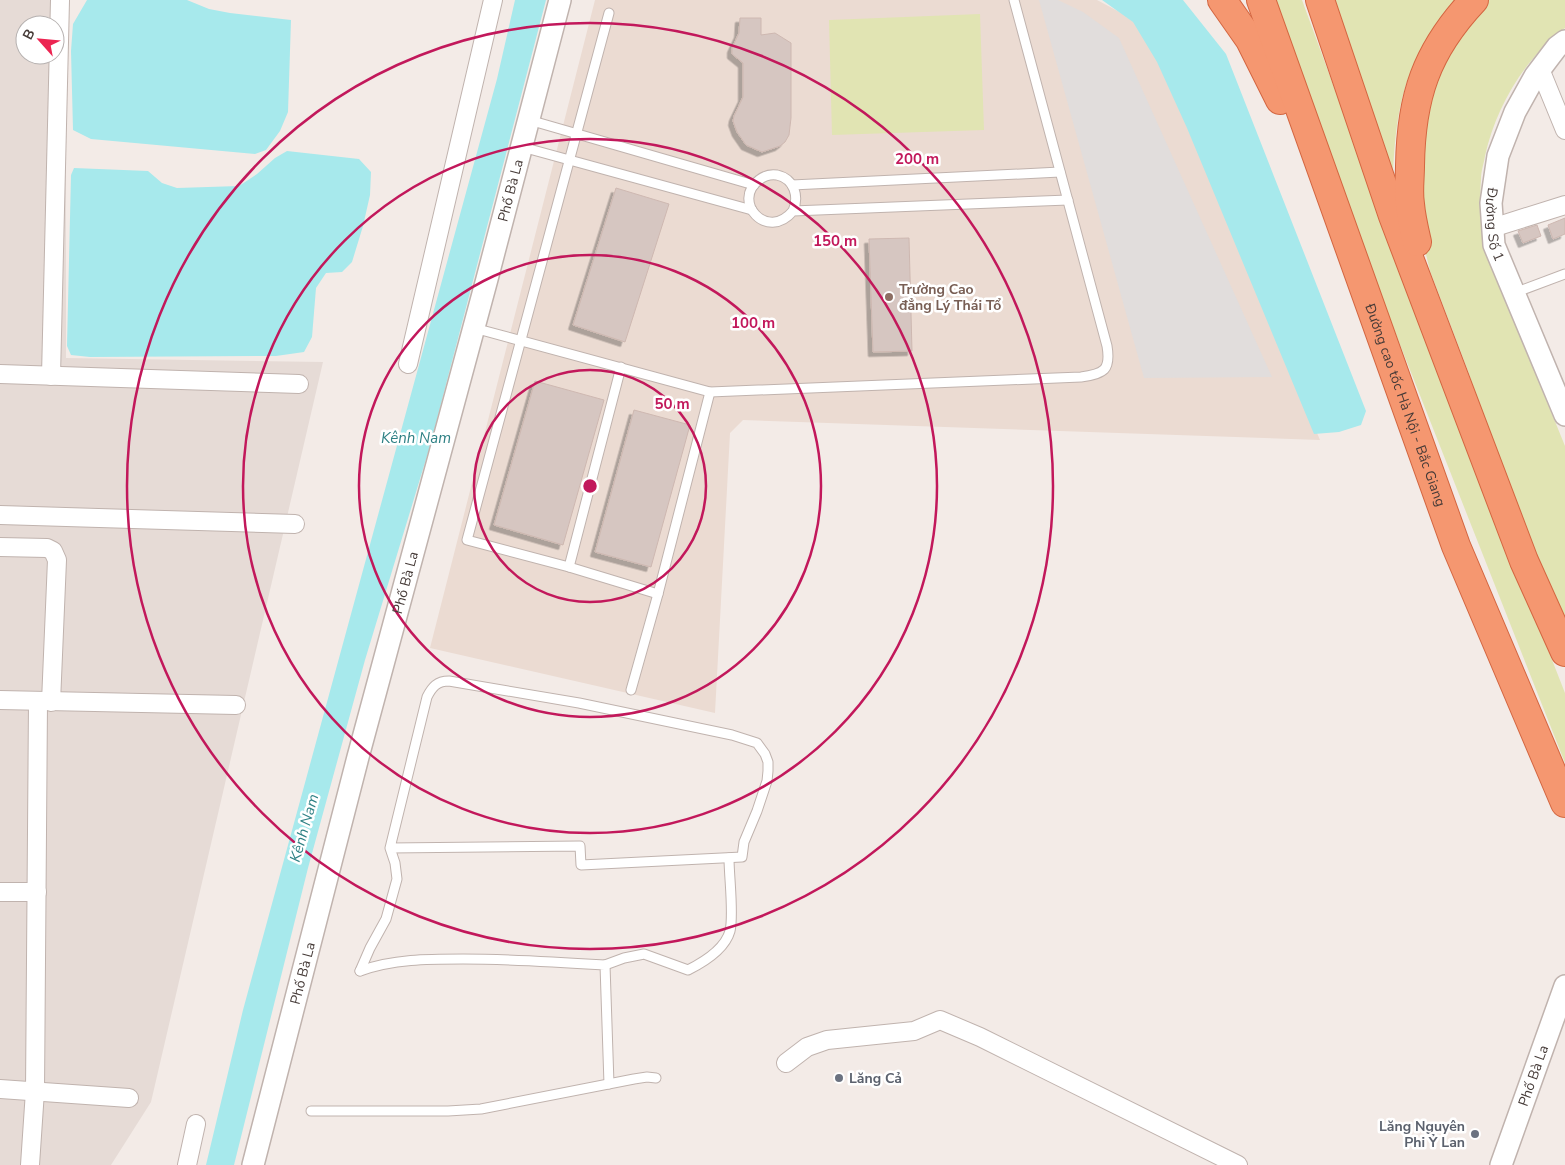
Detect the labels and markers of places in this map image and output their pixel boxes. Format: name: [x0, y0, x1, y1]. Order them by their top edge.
place label: Trường Cao đẳng Lý Thái Tổ: [899, 280, 1001, 315]
marker: Trường Cao đẳng Lý Thái Tổ: [883, 291, 895, 303]
centre of rings: [581, 477, 599, 495]
place label: Lăng Cả: [849, 1069, 902, 1088]
marker: Lăng Cả: [833, 1072, 845, 1084]
place label: Lăng Nguyên Phi Ỷ Lan: [1379, 1117, 1465, 1152]
marker: Lăng Nguyên Phi Ỷ Lan: [1469, 1128, 1481, 1140]

